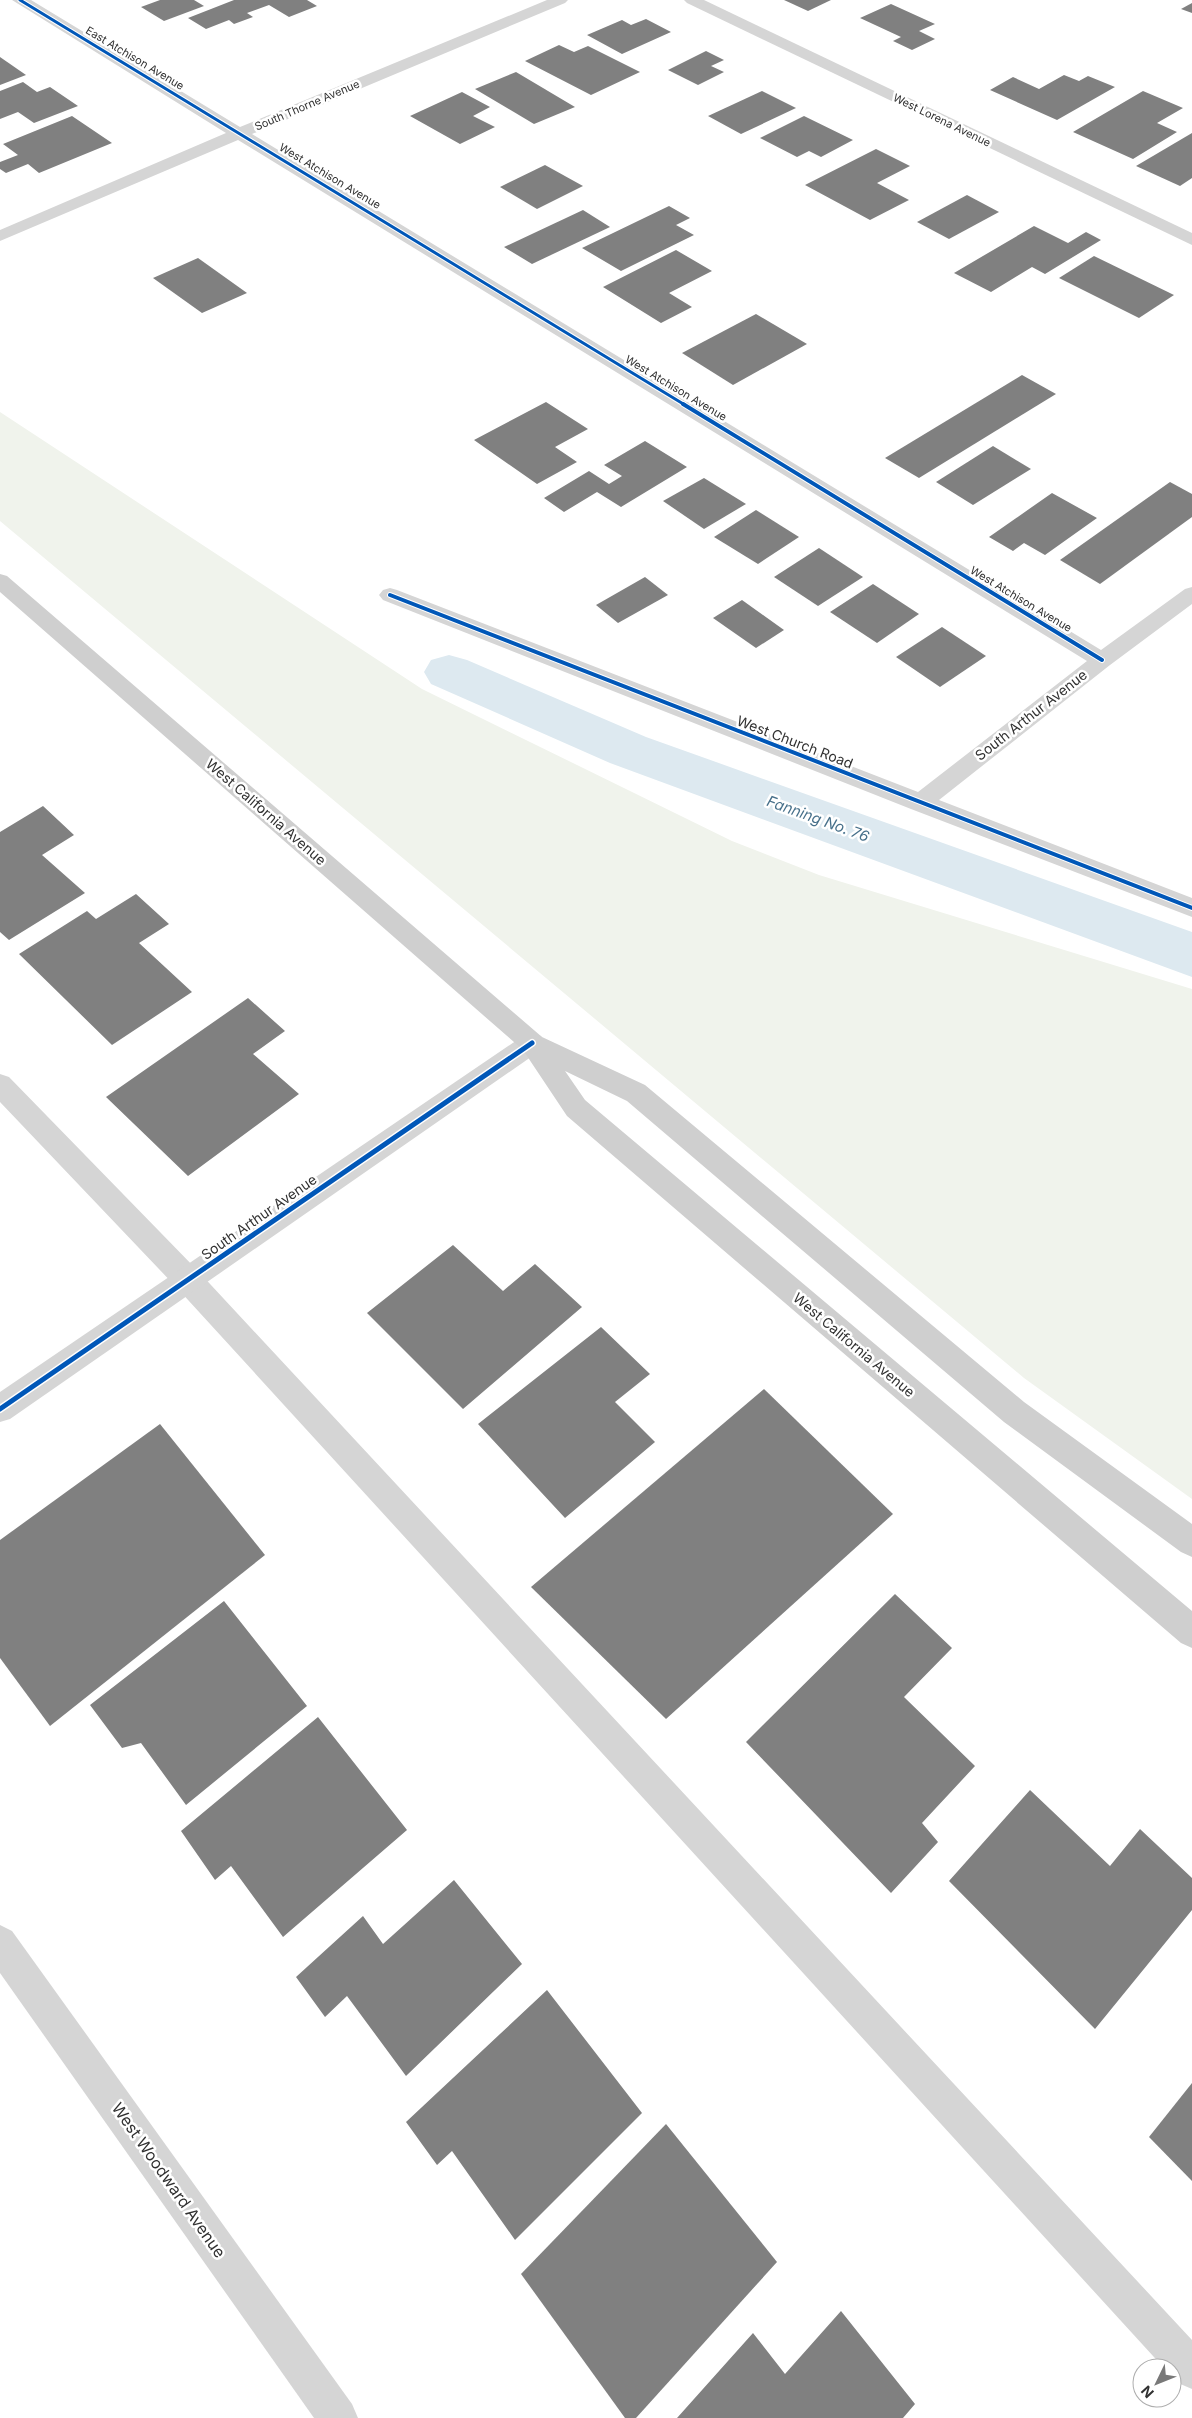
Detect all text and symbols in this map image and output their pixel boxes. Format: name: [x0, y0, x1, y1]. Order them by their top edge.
street label: East Atchison Avenue: [83, 23, 187, 93]
street label: South Thorne Avenue: [252, 77, 362, 133]
street label: West Lorena Avenue: [891, 90, 993, 150]
street label: West Atchison Avenue: [277, 140, 383, 212]
street label: West Atchison Avenue: [623, 352, 729, 424]
street label: West Atchison Avenue: [968, 563, 1074, 635]
street label: South Arthur Avenue: [971, 666, 1090, 764]
street label: West Church Road: [735, 712, 856, 772]
street label: West California Avenue: [203, 755, 330, 868]
water label: Fanning No. 76: [764, 791, 872, 846]
street label: South Arthur Avenue: [198, 1170, 320, 1263]
street label: West California Avenue: [790, 1289, 919, 1400]
street label: West Woodward Avenue: [108, 2099, 230, 2261]
north arrow: [1132, 2358, 1182, 2408]
text: N: [1137, 2383, 1157, 2402]

